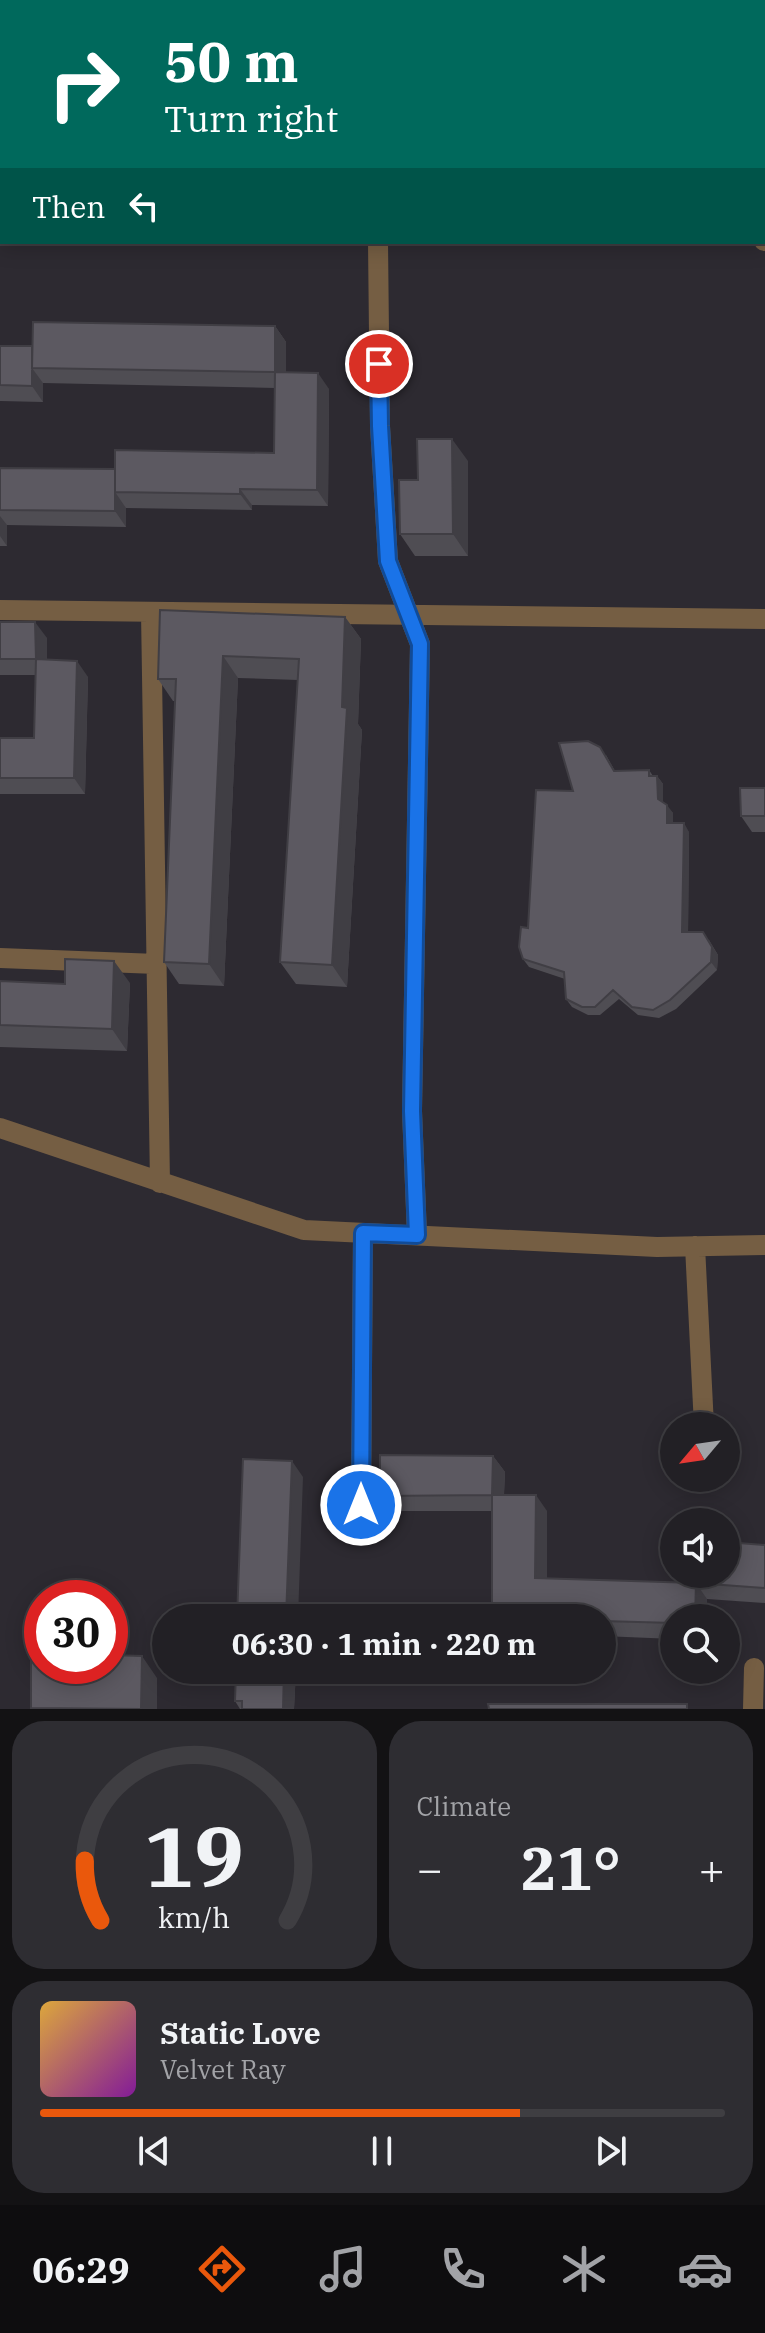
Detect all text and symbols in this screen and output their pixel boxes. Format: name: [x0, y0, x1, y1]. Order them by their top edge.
text: 50 m: [164, 25, 299, 97]
icon: right: [32, 32, 136, 136]
text: Turn right: [164, 95, 338, 142]
icon: left: [122, 184, 166, 228]
text: Then: [32, 187, 106, 226]
pin: [345, 330, 413, 398]
icon: arrive: [357, 342, 401, 386]
north arrow: [660, 1412, 740, 1492]
map controls: [660, 1412, 740, 1684]
position arrow: [319, 1463, 403, 1547]
button: sound: [660, 1508, 740, 1588]
speed limit sign: 30: [24, 1580, 128, 1684]
button: search: [660, 1604, 740, 1684]
text: 06:30 · 1 min · 220 m: [232, 1624, 536, 1663]
text: Climate: [417, 1789, 511, 1823]
text: 19: [144, 1802, 244, 1910]
text: 21°: [521, 1828, 621, 1907]
text: −: [417, 1840, 443, 1897]
text: +: [699, 1840, 725, 1897]
text: km/h: [158, 1899, 230, 1936]
text: Static Love: [160, 2013, 321, 2052]
text: Velvet Ray: [160, 2052, 286, 2086]
icon: previous: [132, 2129, 176, 2173]
icon: pause: [360, 2129, 404, 2173]
icon: next: [589, 2129, 633, 2173]
icon: directions: [194, 2241, 250, 2297]
icon: music: [315, 2241, 371, 2297]
icon: phone: [435, 2241, 491, 2297]
icon: climate: [556, 2241, 612, 2297]
icon: car: [677, 2241, 733, 2297]
text: 06:29: [32, 2246, 130, 2293]

